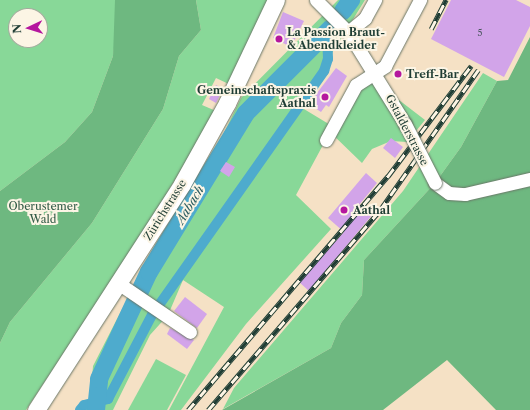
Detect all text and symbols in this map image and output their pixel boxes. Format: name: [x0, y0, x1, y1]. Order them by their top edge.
north arrow: [8, 8, 48, 48]
text: N: [10, 24, 24, 34]
place label: La Passion Braut- & Abendkleider: [287, 26, 385, 52]
house number: 5: [478, 28, 482, 38]
marker: La Passion Braut- & Abendkleider: [274, 34, 284, 44]
place label: Treff-Bar: [406, 67, 459, 81]
marker: Treff-Bar: [393, 69, 403, 79]
place label: Gemeinschaftspraxis Aathal: [197, 84, 316, 110]
marker: Gemeinschaftspraxis Aathal: [319, 91, 331, 103]
street label: Gstalderstrasse: [383, 92, 431, 168]
street label: Zürichstrasse: [141, 177, 189, 243]
water label: Aabach: [173, 183, 207, 227]
park label: Oberustemer Wald: [8, 200, 78, 226]
place label: Aathal: [353, 203, 390, 217]
marker: Aathal: [338, 204, 350, 216]

